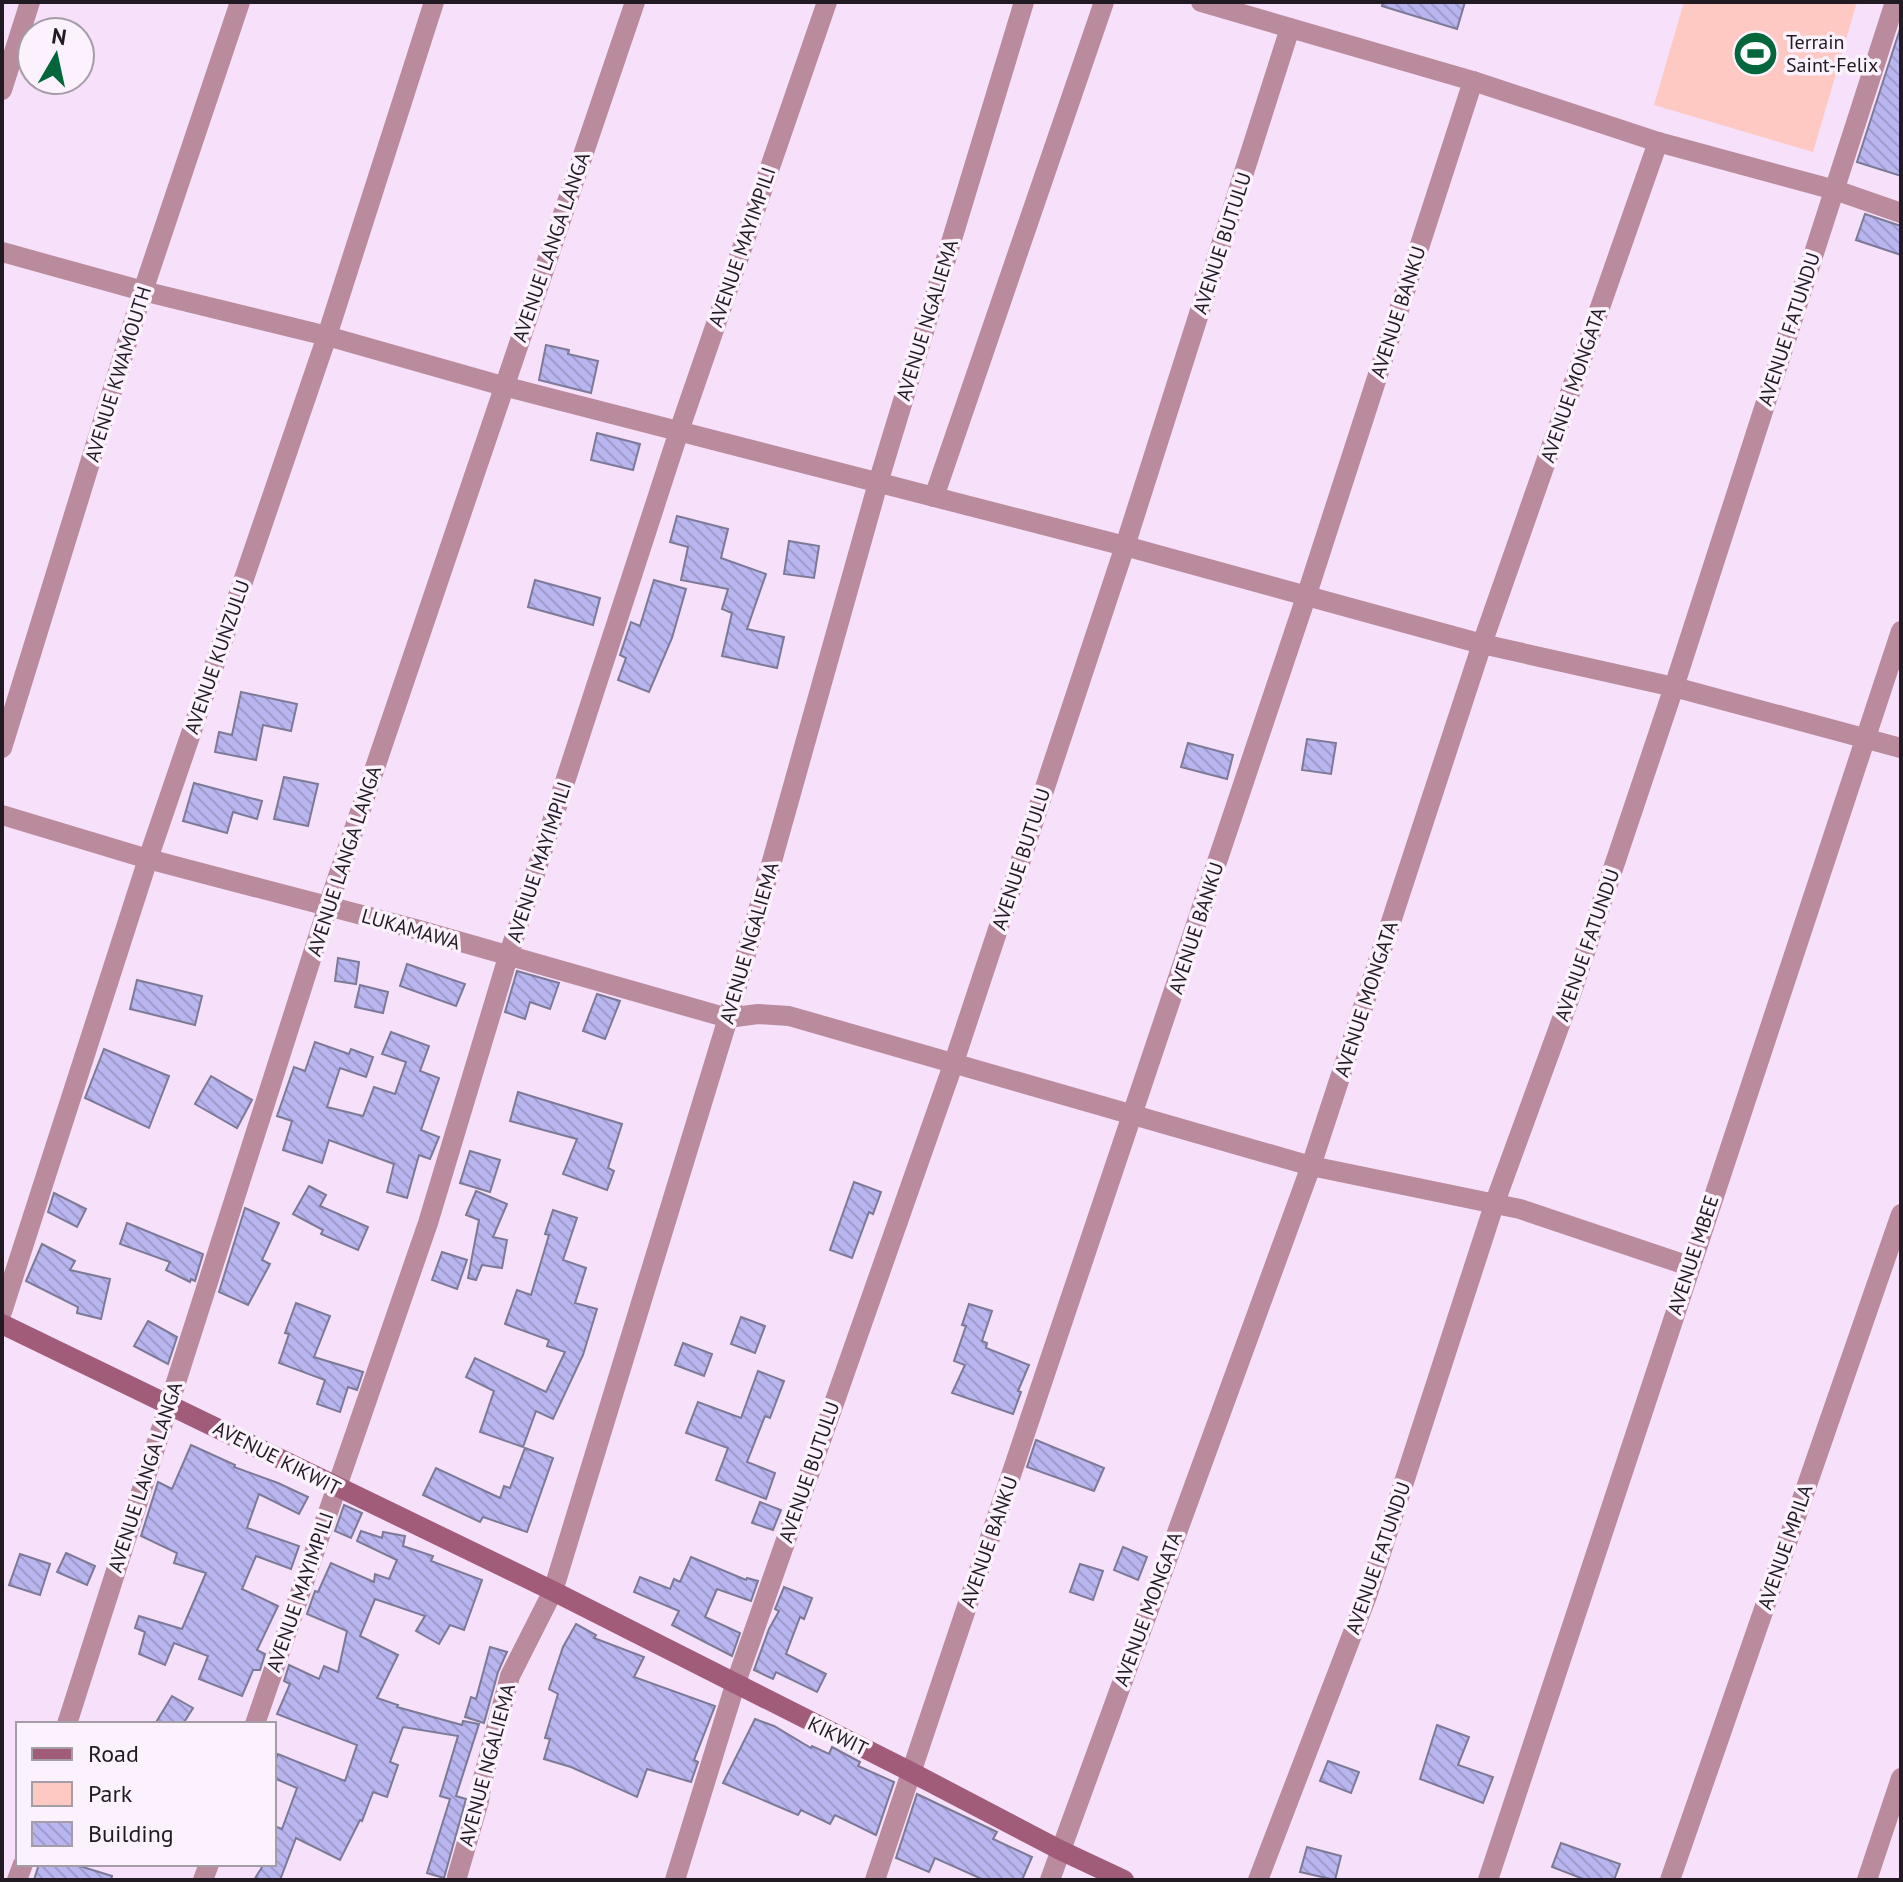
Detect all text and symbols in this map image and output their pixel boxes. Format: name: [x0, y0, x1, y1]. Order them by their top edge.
north arrow: [16, 16, 96, 96]
text: N: [50, 21, 68, 51]
sports icon: Terrain Saint-Felix: [1731, 29, 1779, 77]
place label: Terrain Saint-Felix: [1786, 29, 1878, 78]
street label: AVENUE LANGA LANGA: [506, 148, 596, 345]
street label: AVENUE MAYIMPILI: [702, 164, 782, 330]
street label: AVENUE BUTULU: [1187, 169, 1257, 317]
street label: AVENUE NGALIEMA: [890, 236, 964, 404]
street label: AVENUE BANKU: [1364, 243, 1432, 381]
street label: AVENUE FATUNDU: [1752, 249, 1826, 409]
street label: AVENUE KWAMOUTH: [79, 283, 157, 465]
street label: AVENUE MONGATA: [1534, 304, 1612, 466]
street label: AVENUE KUNZULU: [178, 576, 256, 738]
street label: AVENUE LANGA LANGA: [301, 762, 387, 960]
street label: AVENUE MAYIMPILI: [501, 778, 577, 946]
street label: AVENUE BUTULU: [986, 785, 1056, 933]
street label: AVENUE NGALIEMA: [713, 859, 785, 1027]
street label: AVENUE BANKU: [1162, 859, 1230, 997]
street label: AVENUE FATUNDU: [1549, 865, 1625, 1025]
street label: LUKAMAWA: [359, 903, 464, 956]
street label: AVENUE MONGATA: [1329, 917, 1404, 1080]
street label: AVENUE MBEE: [1661, 1192, 1725, 1318]
street label: AVENUE LANGA LANGA: [102, 1378, 188, 1576]
street label: AVENUE BUTULU: [773, 1398, 845, 1546]
street label: AVENUE KIKWIT: [209, 1415, 345, 1501]
street label: AVENUE BANKU: [954, 1473, 1024, 1611]
street label: AVENUE FATUNDU: [1340, 1478, 1416, 1638]
street label: AVENUE MPILA: [1751, 1481, 1819, 1613]
street label: AVENUE MAYIMPILI: [260, 1509, 340, 1675]
street label: AVENUE MONGATA: [1108, 1528, 1188, 1690]
street label: AVENUE NGALIEMA: [453, 1681, 521, 1849]
street label: KIKWIT: [804, 1710, 872, 1762]
legend: [16, 1722, 276, 1866]
text: Road: [88, 1738, 139, 1769]
text: Park: [88, 1778, 133, 1809]
text: Building: [88, 1818, 174, 1849]

